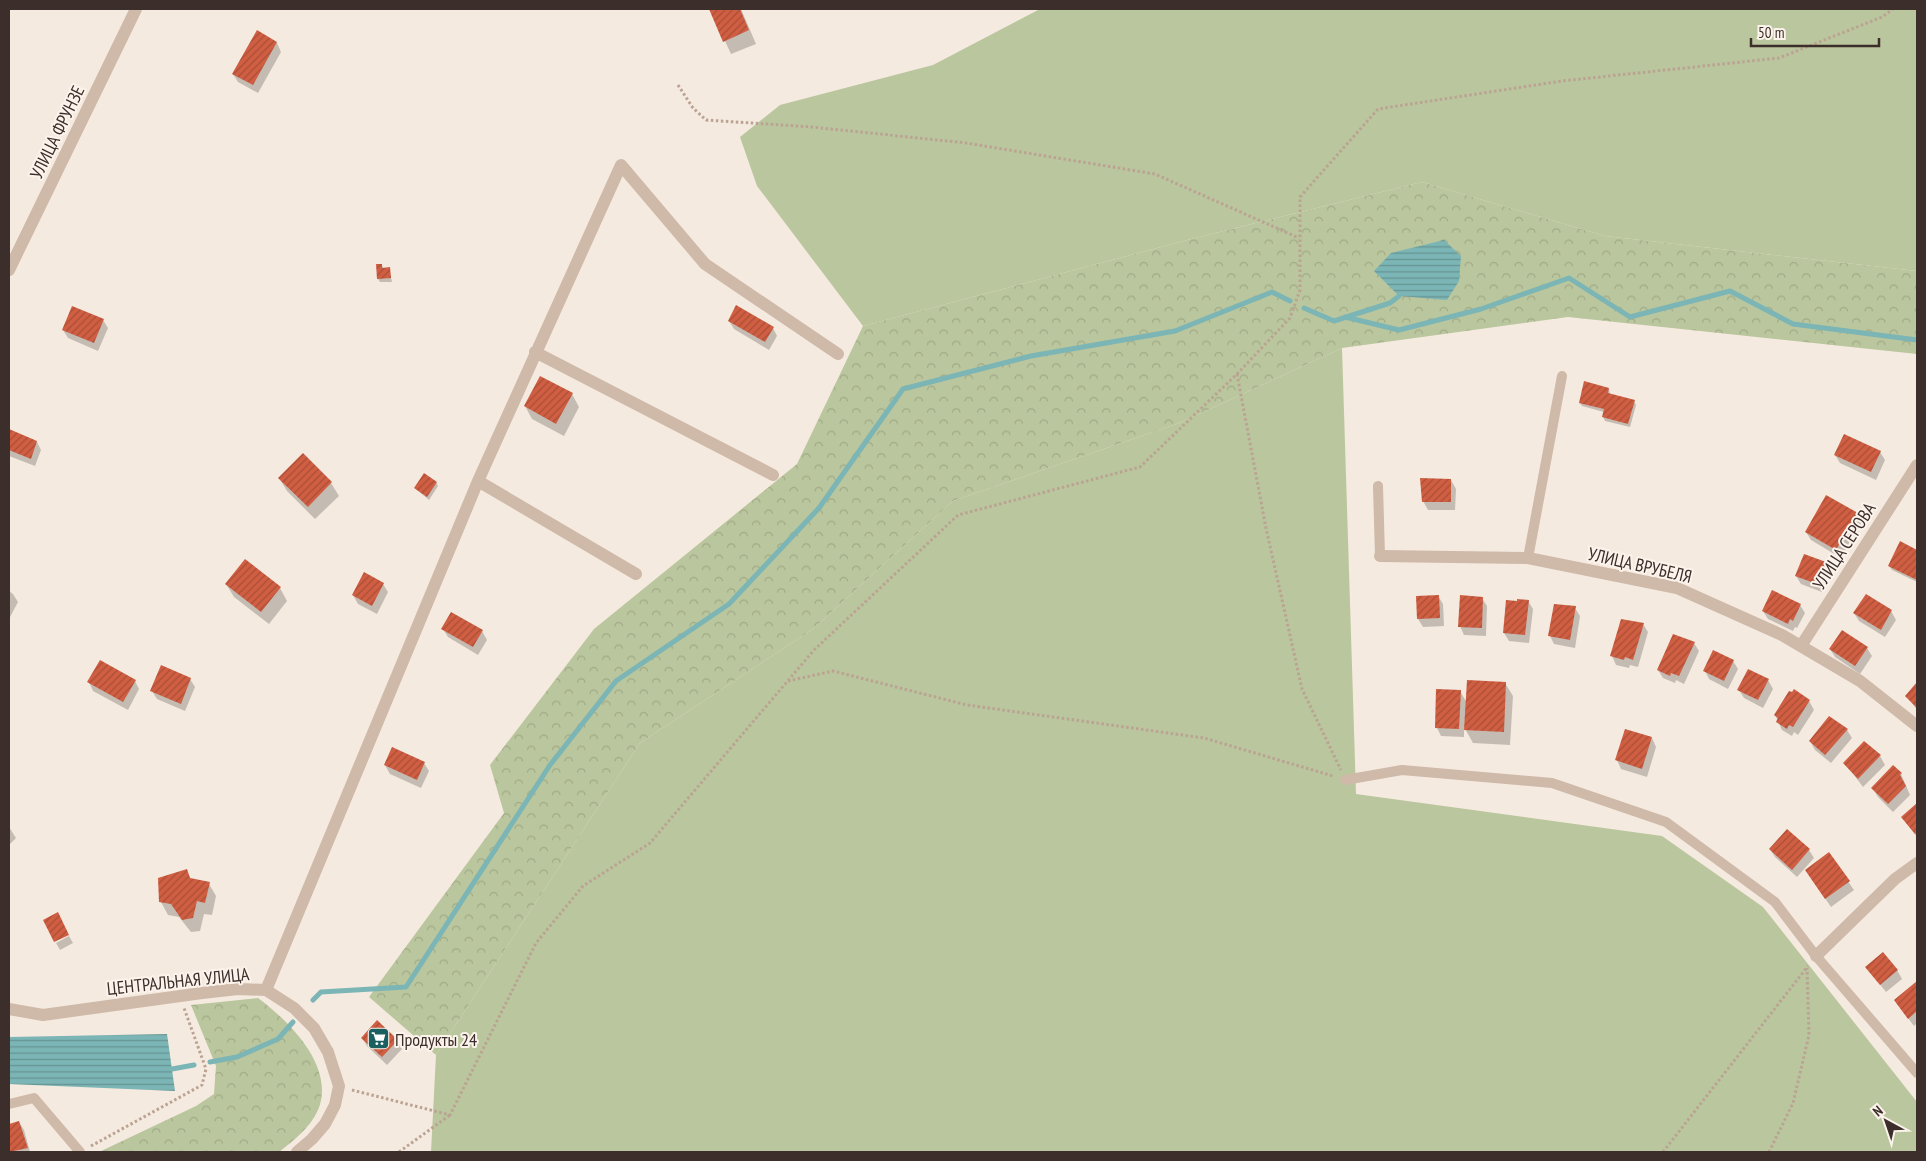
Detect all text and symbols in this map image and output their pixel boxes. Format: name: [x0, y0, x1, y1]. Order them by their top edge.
scale bar: [1751, 15, 1878, 47]
text: 50 m: [1758, 23, 1784, 42]
street label: УЛИЦА ФРУНЗЕ: [25, 82, 89, 182]
street label: УЛИЦА СЕРОВА: [1807, 498, 1881, 594]
street label: УЛИЦА ВРУБЕЛЯ: [1586, 542, 1694, 588]
street label: ЦЕНТРАЛЬНАЯ УЛИЦА: [106, 962, 251, 1000]
supermarket icon: Продукты 24: [367, 1027, 391, 1051]
place label: Продукты 24: [395, 1028, 477, 1051]
north arrow: [1861, 1096, 1911, 1146]
text: N: [1869, 1102, 1886, 1120]

